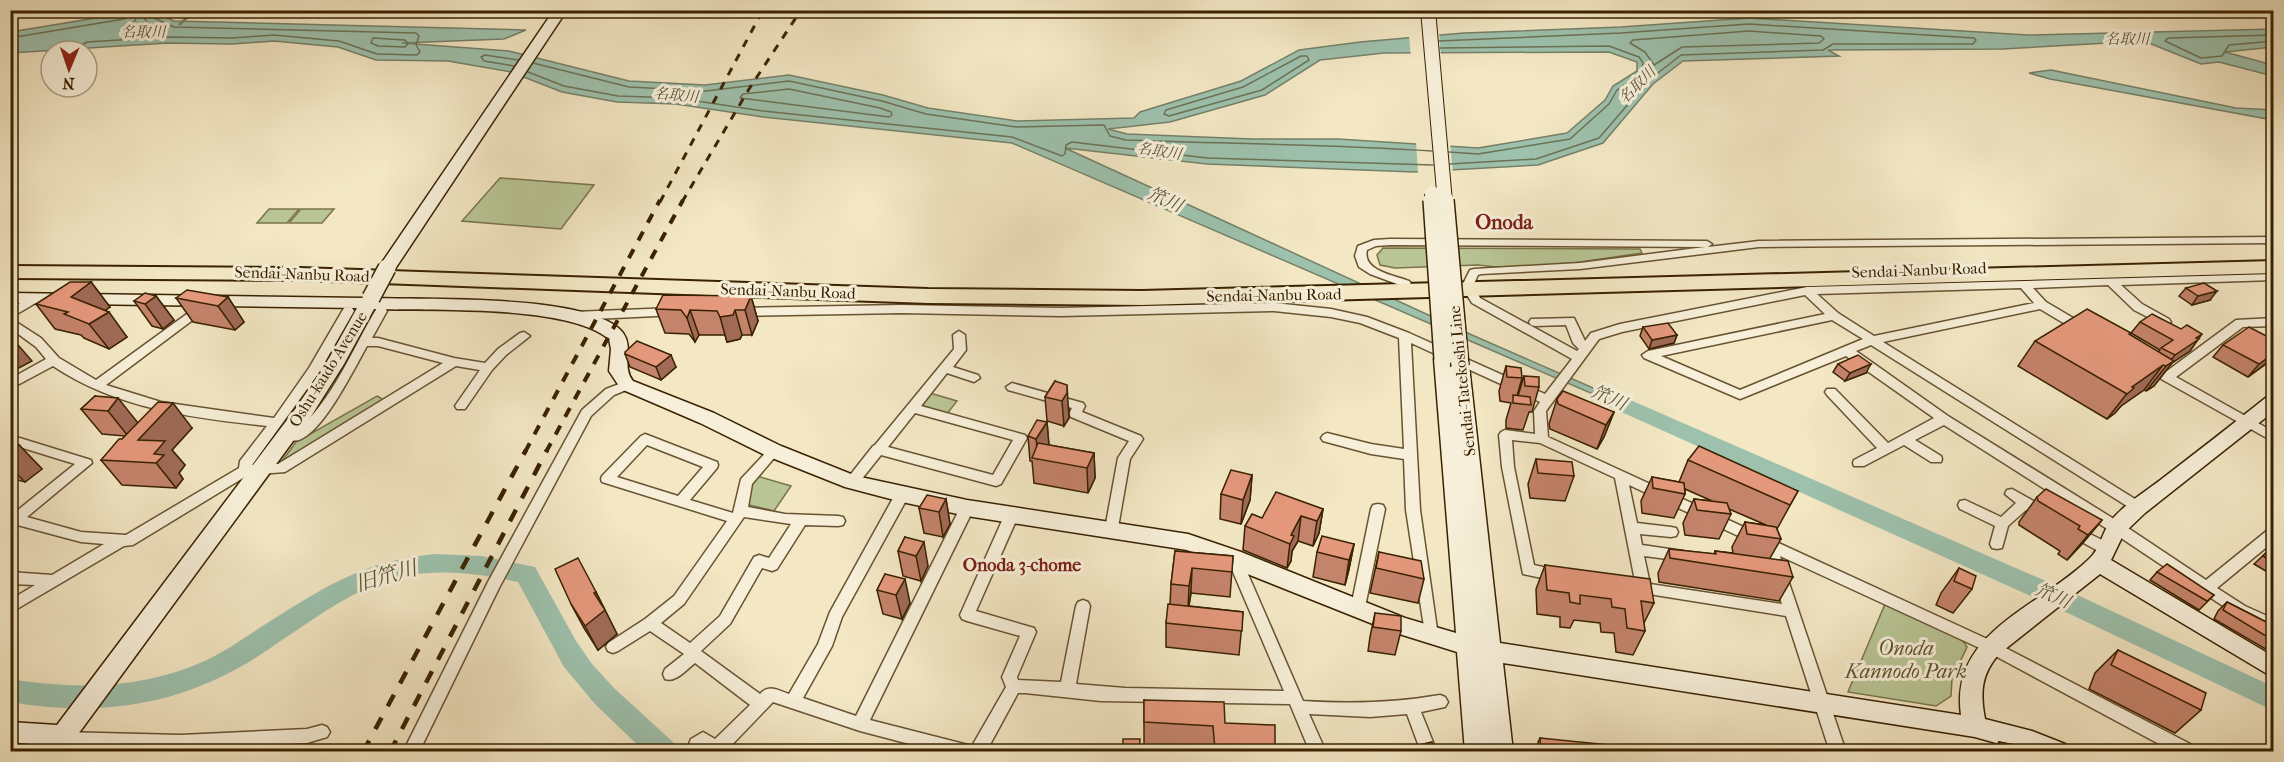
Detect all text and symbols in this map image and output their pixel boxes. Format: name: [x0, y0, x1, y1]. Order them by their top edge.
water label: 名取川: [120, 23, 167, 41]
water label: 名取川: [2104, 30, 2151, 48]
north arrow: [39, 39, 99, 99]
water label: 名取川: [1615, 61, 1661, 107]
text: N: [61, 74, 75, 93]
water label: 名取川: [653, 84, 701, 106]
water label: 名取川: [1135, 139, 1185, 164]
water label: 笊川: [1144, 183, 1188, 218]
district label: Onoda: [1475, 211, 1534, 234]
street label: Sendai-Nanbu Road: [1851, 258, 1987, 282]
street label: Sendai-Nanbu Road: [234, 262, 370, 286]
street label: Sendai-Nanbu Road: [720, 279, 856, 303]
street label: Sendai-Nanbu Road: [1206, 284, 1342, 306]
street label: Sendai-Tatekoshi Line: [1445, 305, 1479, 457]
street label: Oshu-kaido Avenue: [285, 308, 371, 430]
water label: 笊川: [1588, 381, 1632, 416]
water label: 旧笊川: [352, 555, 422, 596]
district label: Onoda 3-chome: [963, 555, 1081, 576]
water label: 笊川: [2032, 579, 2076, 614]
park label: Onoda Kannodo Park: [1843, 637, 1967, 683]

